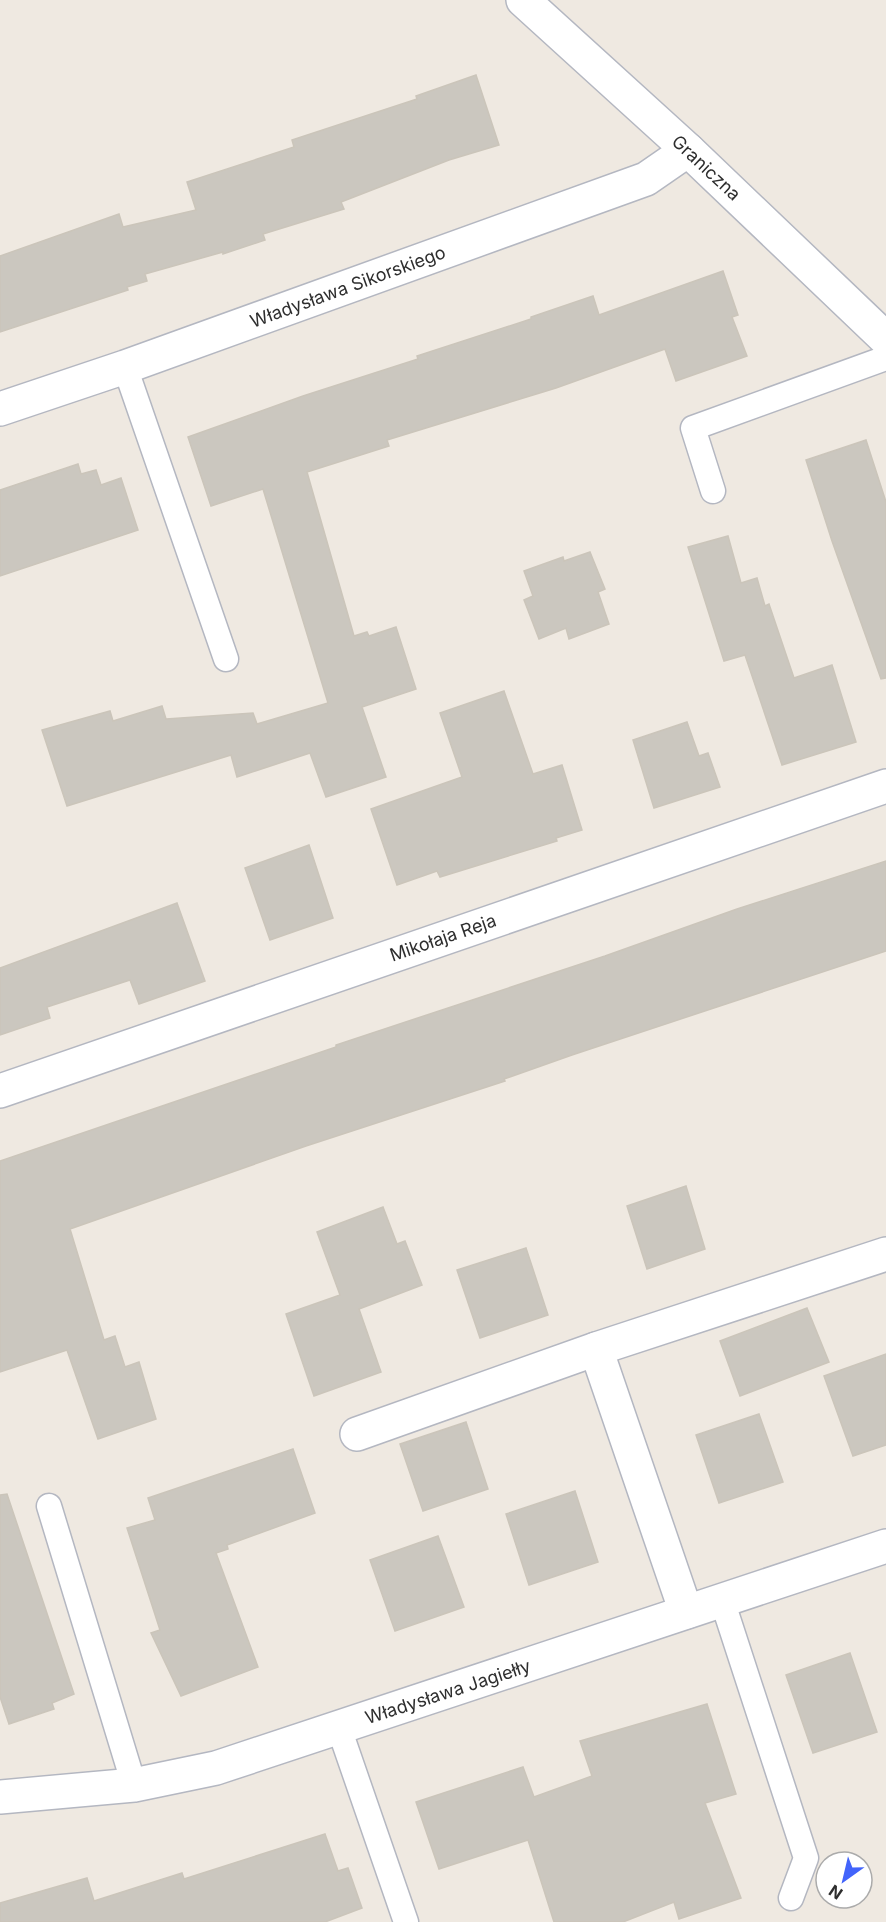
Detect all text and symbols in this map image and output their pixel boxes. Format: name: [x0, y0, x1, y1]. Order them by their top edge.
street label: Graniczna: [668, 131, 745, 205]
street label: Władysława Sikorskiego: [247, 241, 448, 332]
street label: Mikołaja Reja: [387, 910, 499, 966]
street label: Władysława Jagiełły: [363, 1655, 533, 1728]
north arrow: [814, 1850, 874, 1910]
text: N: [825, 1881, 846, 1904]

